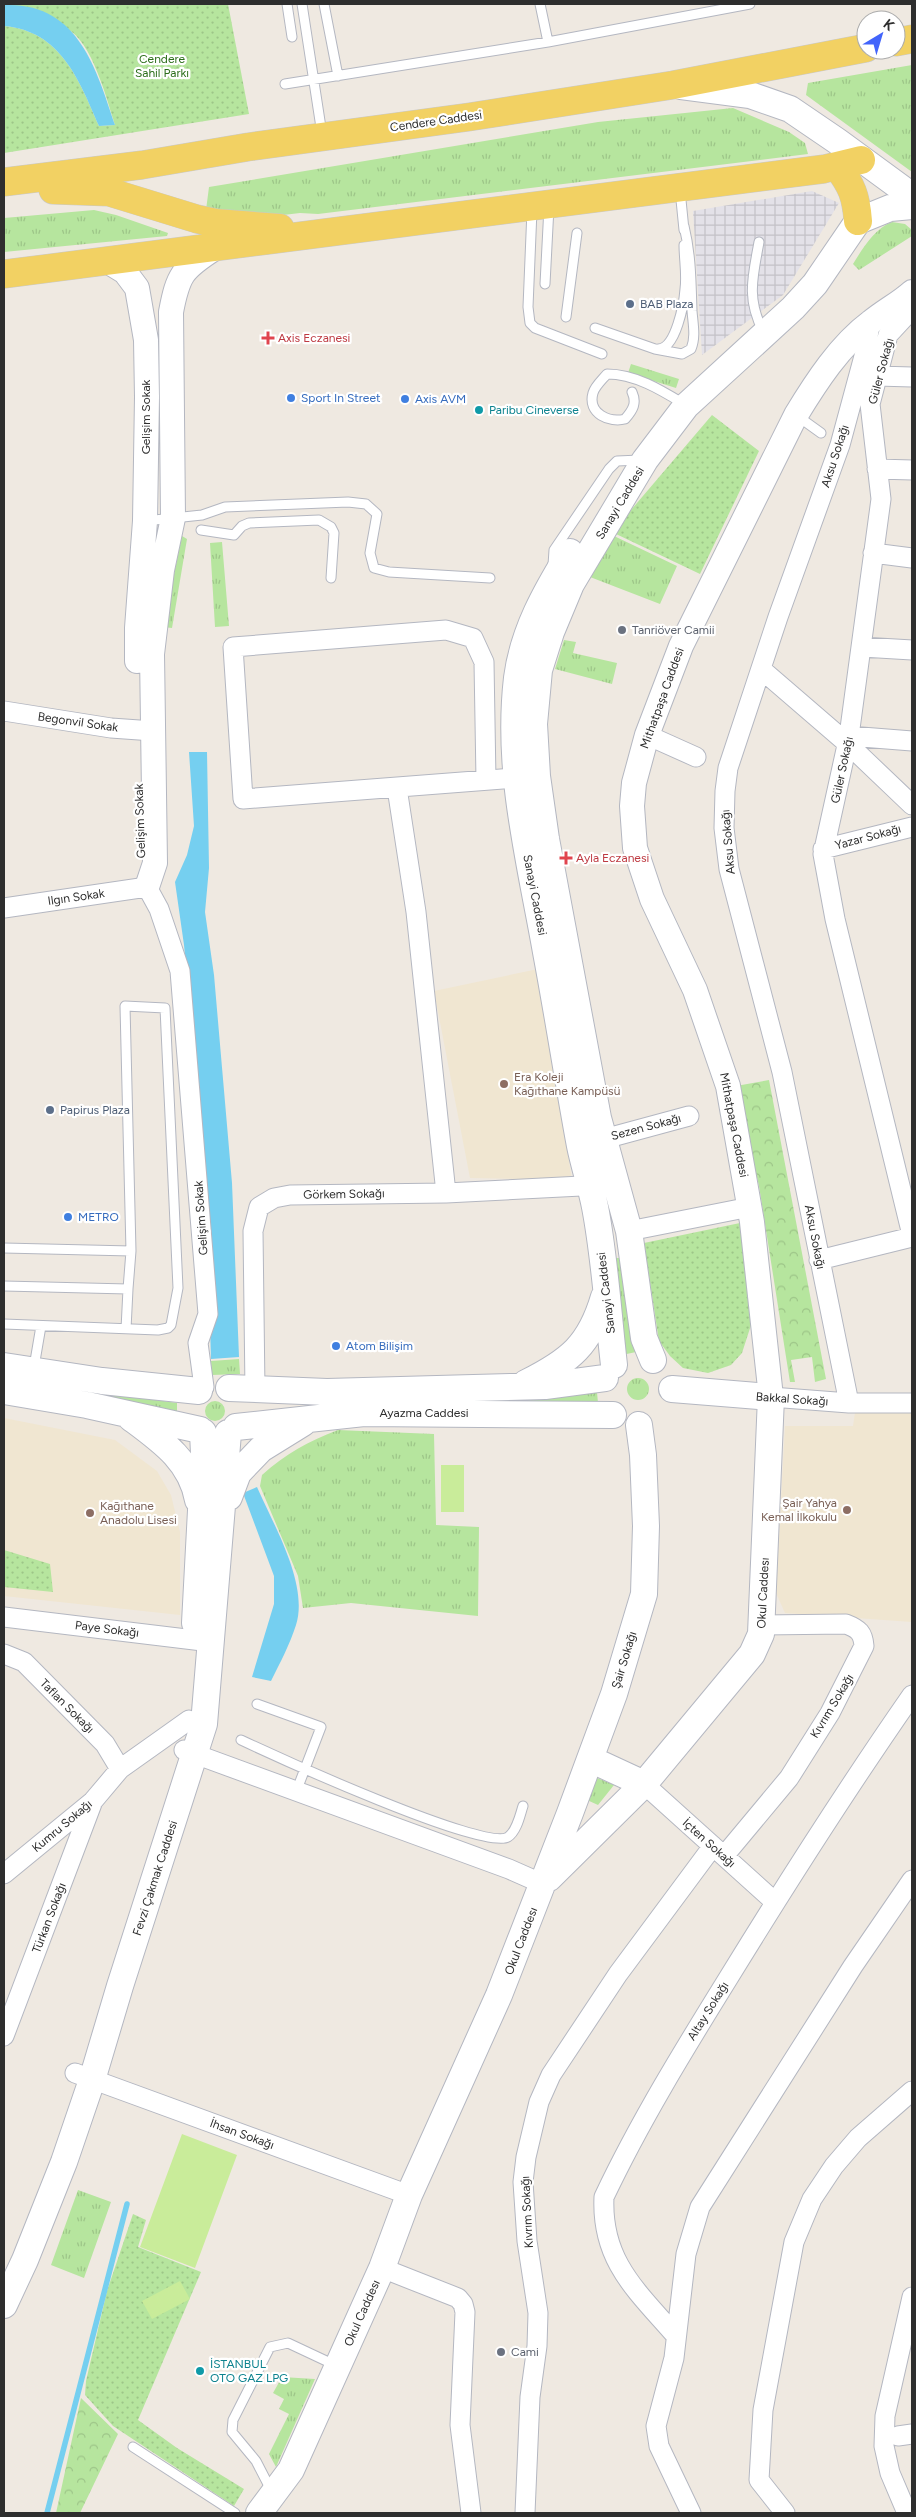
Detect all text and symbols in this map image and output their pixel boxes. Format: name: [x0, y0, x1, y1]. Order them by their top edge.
north arrow: [856, 10, 906, 60]
text: K: [880, 16, 898, 35]
park label: Cendere Sahil Parkı: [135, 52, 189, 80]
street label: Cendere Caddesi: [389, 108, 483, 134]
place label: BAB Plaza: [640, 297, 693, 311]
marker: BAB Plaza: [624, 298, 636, 310]
place label: Axis Eczanesi: [278, 331, 350, 345]
marker: Axis Eczanesi: [262, 332, 274, 344]
street label: Güler Sokağı: [865, 336, 897, 406]
street label: Gelişim Sokak: [139, 379, 153, 454]
place label: Sport In Street: [301, 391, 381, 405]
marker: Sport In Street: [285, 392, 297, 404]
place label: Axis AVM: [415, 392, 466, 406]
marker: Axis AVM: [399, 393, 411, 405]
place label: Paribu Cineverse: [489, 403, 579, 417]
marker: Paribu Cineverse: [473, 404, 485, 416]
street label: Aksu Sokağı: [818, 423, 852, 489]
street label: Sanayi Caddesi: [593, 464, 647, 542]
place label: Tanriöver Camii: [632, 623, 715, 637]
marker: Tanriöver Camii: [616, 624, 628, 636]
street label: Mithatpaşa Caddesi: [637, 646, 687, 750]
street label: Begonvil Sokak: [37, 709, 119, 735]
street label: Güler Sokağı: [828, 735, 856, 805]
street label: Gelişim Sokak: [132, 783, 148, 859]
street label: Aksu Sokağı: [718, 809, 738, 875]
street label: Yazar Sokağı: [834, 821, 902, 853]
place label: Ayla Eczanesi: [576, 851, 649, 865]
marker: Ayla Eczanesi: [560, 852, 572, 864]
street label: Sanayi Caddesi: [520, 853, 550, 937]
street label: Ilgın Sokak: [47, 886, 106, 908]
place label: Era Koleji Kağıthane Kampüsü: [514, 1070, 620, 1098]
street label: Mithatpaşa Caddesi: [717, 1071, 751, 1179]
marker: Era Koleji Kağıthane Kampüsü: [498, 1078, 510, 1090]
place label: Papirus Plaza: [60, 1103, 130, 1117]
marker: Papirus Plaza: [44, 1104, 56, 1116]
street label: Sezen Sokağı: [609, 1111, 683, 1143]
street label: Gelişim Sokak: [191, 1180, 211, 1256]
street label: Görkem Sokağı: [303, 1186, 385, 1202]
street label: Aksu Sokağı: [802, 1204, 828, 1270]
place label: METRO: [78, 1210, 119, 1224]
marker: METRO: [62, 1211, 74, 1223]
street label: Sanayi Caddesi: [594, 1251, 618, 1335]
place label: Atom Bilişim: [346, 1339, 413, 1353]
marker: Atom Bilişim: [330, 1340, 342, 1352]
street label: Bakkal Sokağı: [755, 1389, 829, 1409]
street label: Ayazma Caddesi: [379, 1406, 469, 1420]
place label: Şair Yahya Kemal İlkokulu: [761, 1496, 837, 1524]
place label: Kağıthane Anadolu Lisesi: [100, 1499, 177, 1527]
marker: Şair Yahya Kemal İlkokulu: [841, 1504, 853, 1516]
marker: Kağıthane Anadolu Lisesi: [84, 1507, 96, 1519]
street label: Okul Caddesı: [754, 1557, 772, 1629]
street label: Paye Sokağı: [74, 1618, 140, 1640]
street label: Şair Sokağı: [609, 1630, 639, 1690]
street label: Kıvrım Sokağı: [807, 1671, 857, 1741]
street label: Taflan Sokağı: [37, 1676, 97, 1736]
street label: Kumru Sokağı: [29, 1797, 95, 1855]
street label: İçten Sokağı: [680, 1816, 738, 1870]
street label: Fevzi Çakmak Caddesi: [130, 1819, 180, 1937]
street label: Türkan Sokağı: [29, 1881, 69, 1955]
street label: Okul Caddesı: [502, 1905, 540, 1977]
street label: Altay Sokağı: [684, 1979, 732, 2043]
street label: İhsan Sokağı: [208, 2116, 276, 2152]
street label: Kıvrım Sokağı: [518, 2176, 536, 2248]
street label: Okul Caddesı: [341, 2278, 383, 2348]
place label: Cami: [511, 2345, 539, 2359]
marker: Cami: [495, 2346, 507, 2358]
place label: İSTANBUL OTO GAZ LPG: [210, 2357, 288, 2385]
marker: İSTANBUL OTO GAZ LPG: [194, 2365, 206, 2377]

